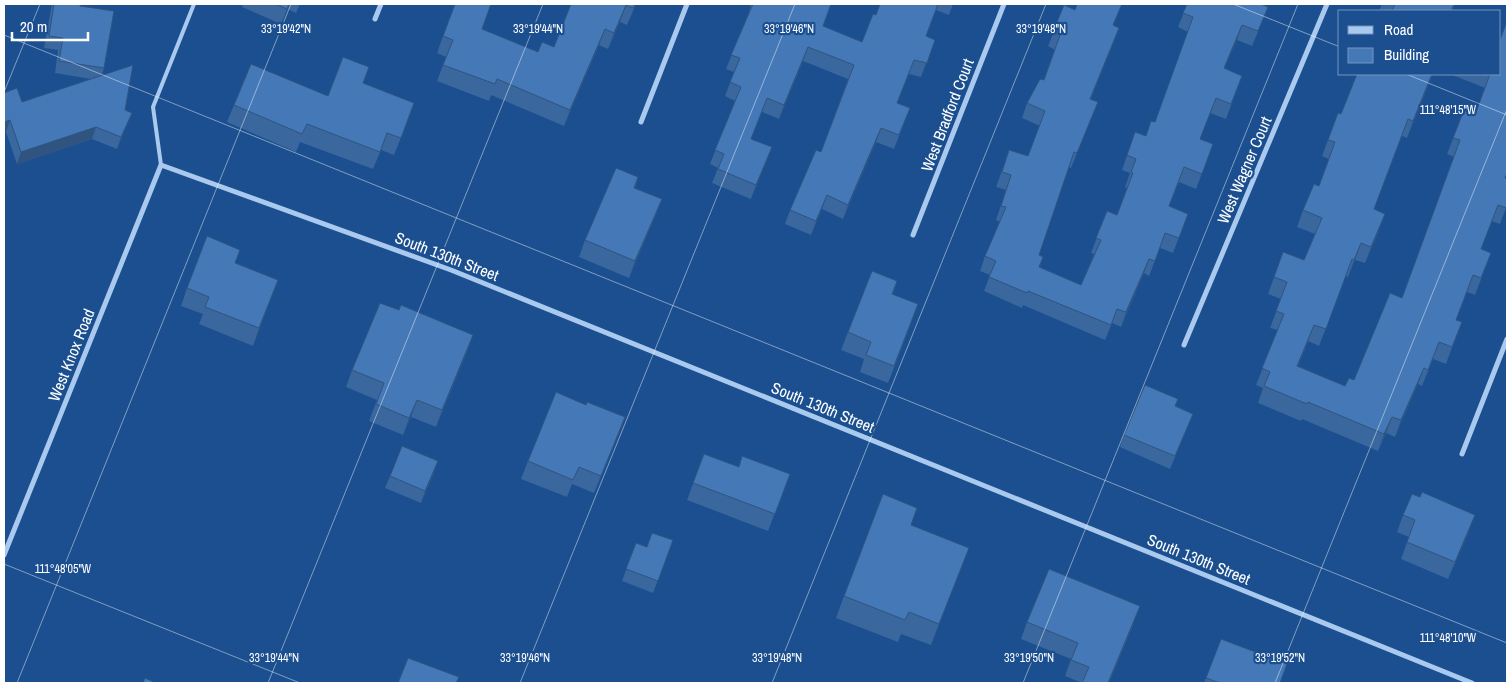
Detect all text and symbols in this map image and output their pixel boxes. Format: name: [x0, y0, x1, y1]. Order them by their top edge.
scale bar: [12, 10, 89, 42]
legend: [1338, 10, 1501, 75]
text: 20 m: [20, 16, 47, 37]
text: Road: [1384, 19, 1413, 40]
text: 33°19'42"N: [261, 21, 311, 37]
text: 33°19'44"N: [513, 21, 563, 37]
text: 33°19'46"N: [764, 21, 814, 37]
text: 33°19'48"N: [1016, 21, 1066, 37]
text: Building: [1384, 44, 1429, 65]
street label: West Bradford Court: [915, 55, 979, 175]
text: 111°48'15"W: [1420, 102, 1477, 118]
street label: West Wagner Court: [1212, 113, 1277, 227]
street label: South 130th Street: [392, 226, 502, 286]
street label: West Knox Road: [42, 305, 100, 405]
street label: South 130th Street: [768, 376, 878, 438]
street label: South 130th Street: [1144, 528, 1254, 590]
text: 111°48'05"W: [35, 561, 92, 577]
text: 111°48'10"W: [1420, 630, 1477, 646]
text: 33°19'44"N: [249, 650, 299, 666]
text: 33°19'46"N: [500, 650, 550, 666]
text: 33°19'48"N: [752, 650, 802, 666]
text: 33°19'50"N: [1004, 650, 1054, 666]
text: 33°19'52"N: [1255, 650, 1305, 666]

